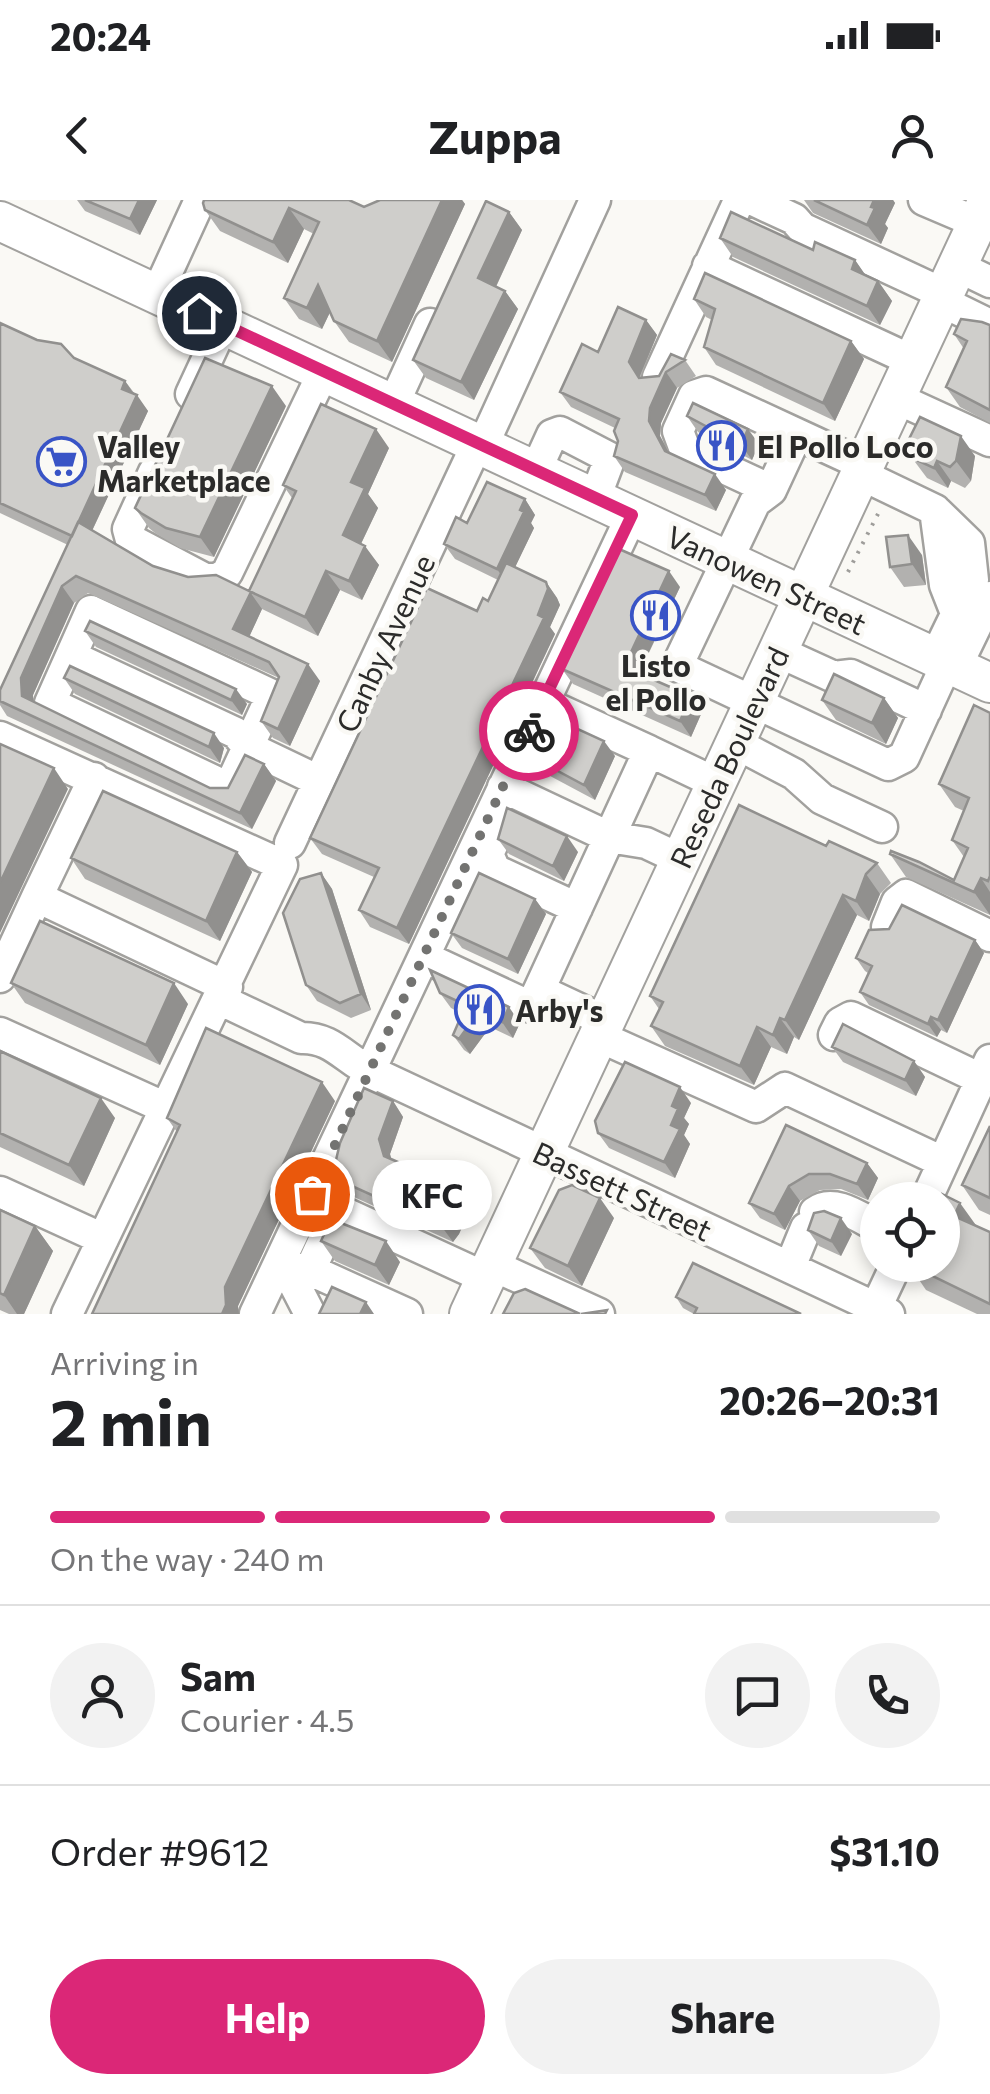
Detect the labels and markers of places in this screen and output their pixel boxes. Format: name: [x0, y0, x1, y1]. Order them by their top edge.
pin: [157, 271, 242, 356]
restaurant icon: El Pollo Loco: [696, 419, 748, 471]
place label: Valley Marketplace: [97, 427, 271, 498]
place label: El Pollo Loco: [757, 427, 934, 464]
supermarket icon: Valley Marketplace: [36, 436, 88, 488]
restaurant icon: Listo el Pollo: [630, 589, 682, 641]
place label: Listo el Pollo: [606, 646, 706, 717]
restaurant icon: Arby's: [454, 983, 506, 1035]
place label: Arby's: [515, 991, 603, 1028]
pin: [270, 1152, 355, 1237]
callout: KFC: [372, 1159, 492, 1229]

